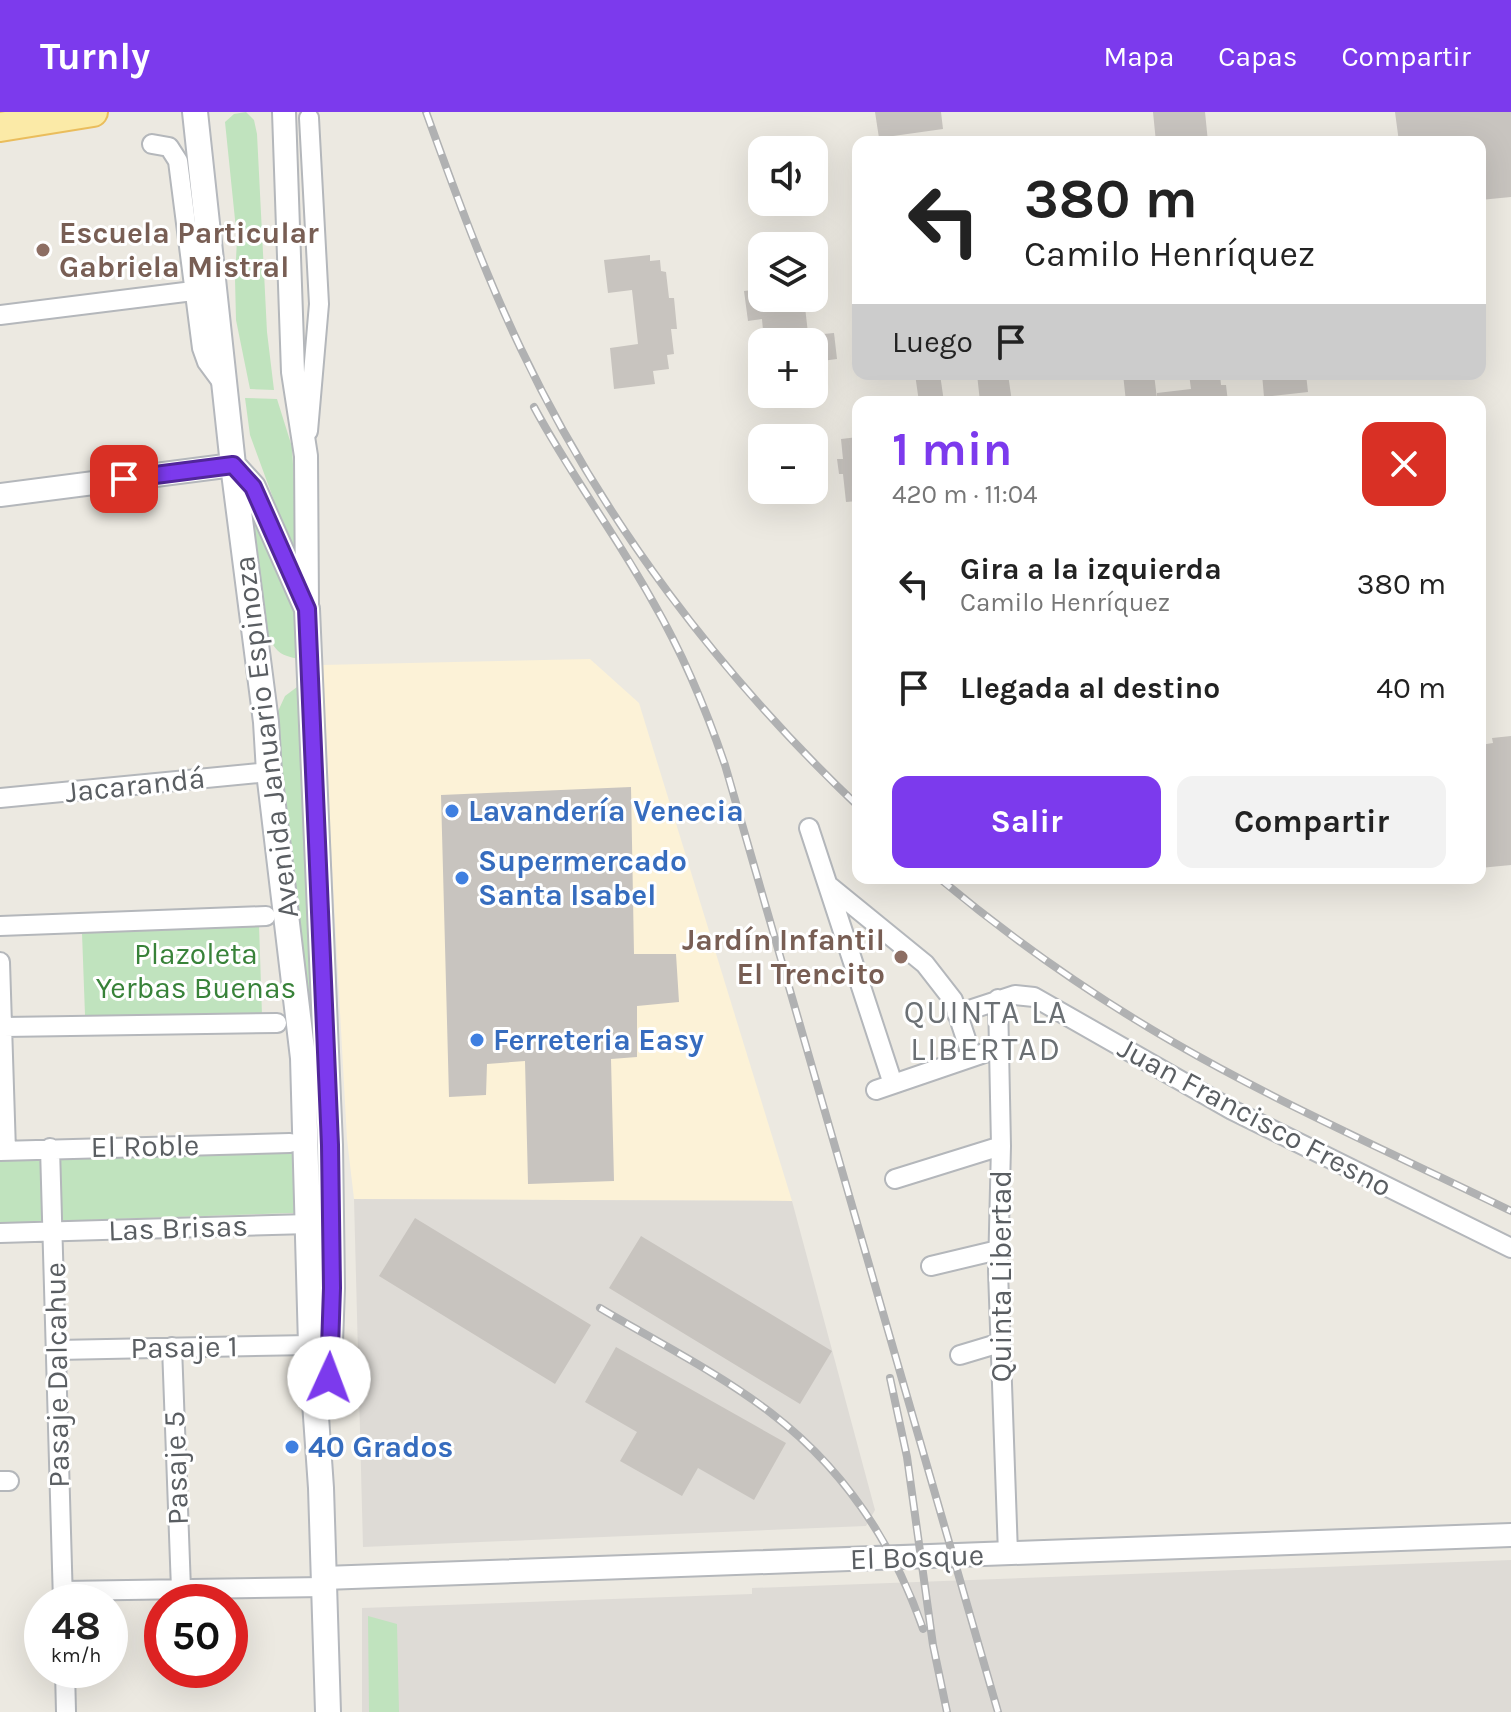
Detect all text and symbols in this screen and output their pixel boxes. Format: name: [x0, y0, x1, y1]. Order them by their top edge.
text: Turnly: [40, 34, 150, 79]
text: Mapa: [1103, 40, 1174, 73]
text: Capas: [1218, 40, 1297, 73]
text: Compartir: [1341, 40, 1471, 73]
map controls: [748, 136, 828, 504]
button: sound: [748, 136, 828, 216]
text: 380 m: [1024, 166, 1198, 231]
icon: left: [892, 168, 996, 272]
place label: Escuela Particular Gabriela Mistral: [59, 215, 319, 285]
button: layers: [748, 232, 828, 312]
text: Camilo Henríquez: [1024, 233, 1315, 275]
marker: Escuela Particular Gabriela Mistral: [34, 241, 52, 259]
icon: arrive: [989, 320, 1033, 364]
text: Luego: [892, 324, 973, 360]
button: +: [748, 328, 828, 408]
text: 1 min: [892, 421, 1012, 477]
button: close: [1362, 422, 1446, 506]
button: −: [748, 424, 828, 504]
pin: [90, 445, 158, 513]
icon: arrive: [102, 457, 146, 501]
text: 420 m · 11:04: [892, 479, 1038, 510]
text: Gira a la izquierda: [960, 551, 1222, 587]
street label: Avenida Januario Espinoza: [226, 554, 306, 920]
icon: left: [892, 562, 936, 606]
text: 380 m: [1357, 566, 1446, 602]
text: Camilo Henríquez: [960, 587, 1170, 618]
icon: arrive: [892, 666, 936, 710]
text: Llegada al destino: [960, 670, 1220, 706]
text: 40 m: [1376, 670, 1446, 706]
street label: Jacarandá: [63, 760, 207, 810]
button: Salir: [892, 776, 1161, 868]
button: Compartir: [1177, 776, 1446, 868]
place label: Lavandería Venecia: [468, 793, 744, 829]
marker: Lavandería Venecia: [443, 802, 461, 820]
place label: Supermercado Santa Isabel: [478, 843, 687, 913]
marker: Supermercado Santa Isabel: [453, 869, 471, 887]
place label: Jardín Infantil El Trencito: [682, 922, 885, 992]
park label: Plazoleta Yerbas Buenas: [96, 936, 296, 1006]
marker: Jardín Infantil El Trencito: [892, 948, 910, 966]
district label: QUINTA LA LIBERTAD: [904, 994, 1068, 1068]
place label: Ferreteria Easy: [493, 1022, 704, 1058]
street label: Juan Francisco Fresno: [1112, 1030, 1398, 1204]
marker: Ferreteria Easy: [468, 1031, 486, 1049]
street label: El Roble: [90, 1127, 200, 1165]
street label: Quinta Libertad: [983, 1170, 1019, 1382]
street label: Las Brisas: [107, 1208, 249, 1248]
street label: Pasaje Dalcahue: [37, 1262, 77, 1488]
street label: Pasaje 1: [130, 1328, 238, 1366]
position arrow: [287, 1336, 371, 1420]
street label: Pasaje 5: [156, 1410, 196, 1526]
place label: 40 Grados: [308, 1429, 453, 1465]
marker: 40 Grados: [283, 1438, 301, 1456]
street label: El Bosque: [849, 1537, 985, 1577]
speed limit sign: 50: [144, 1584, 248, 1688]
text: 48: [51, 1602, 101, 1649]
text: km/h: [51, 1644, 101, 1667]

